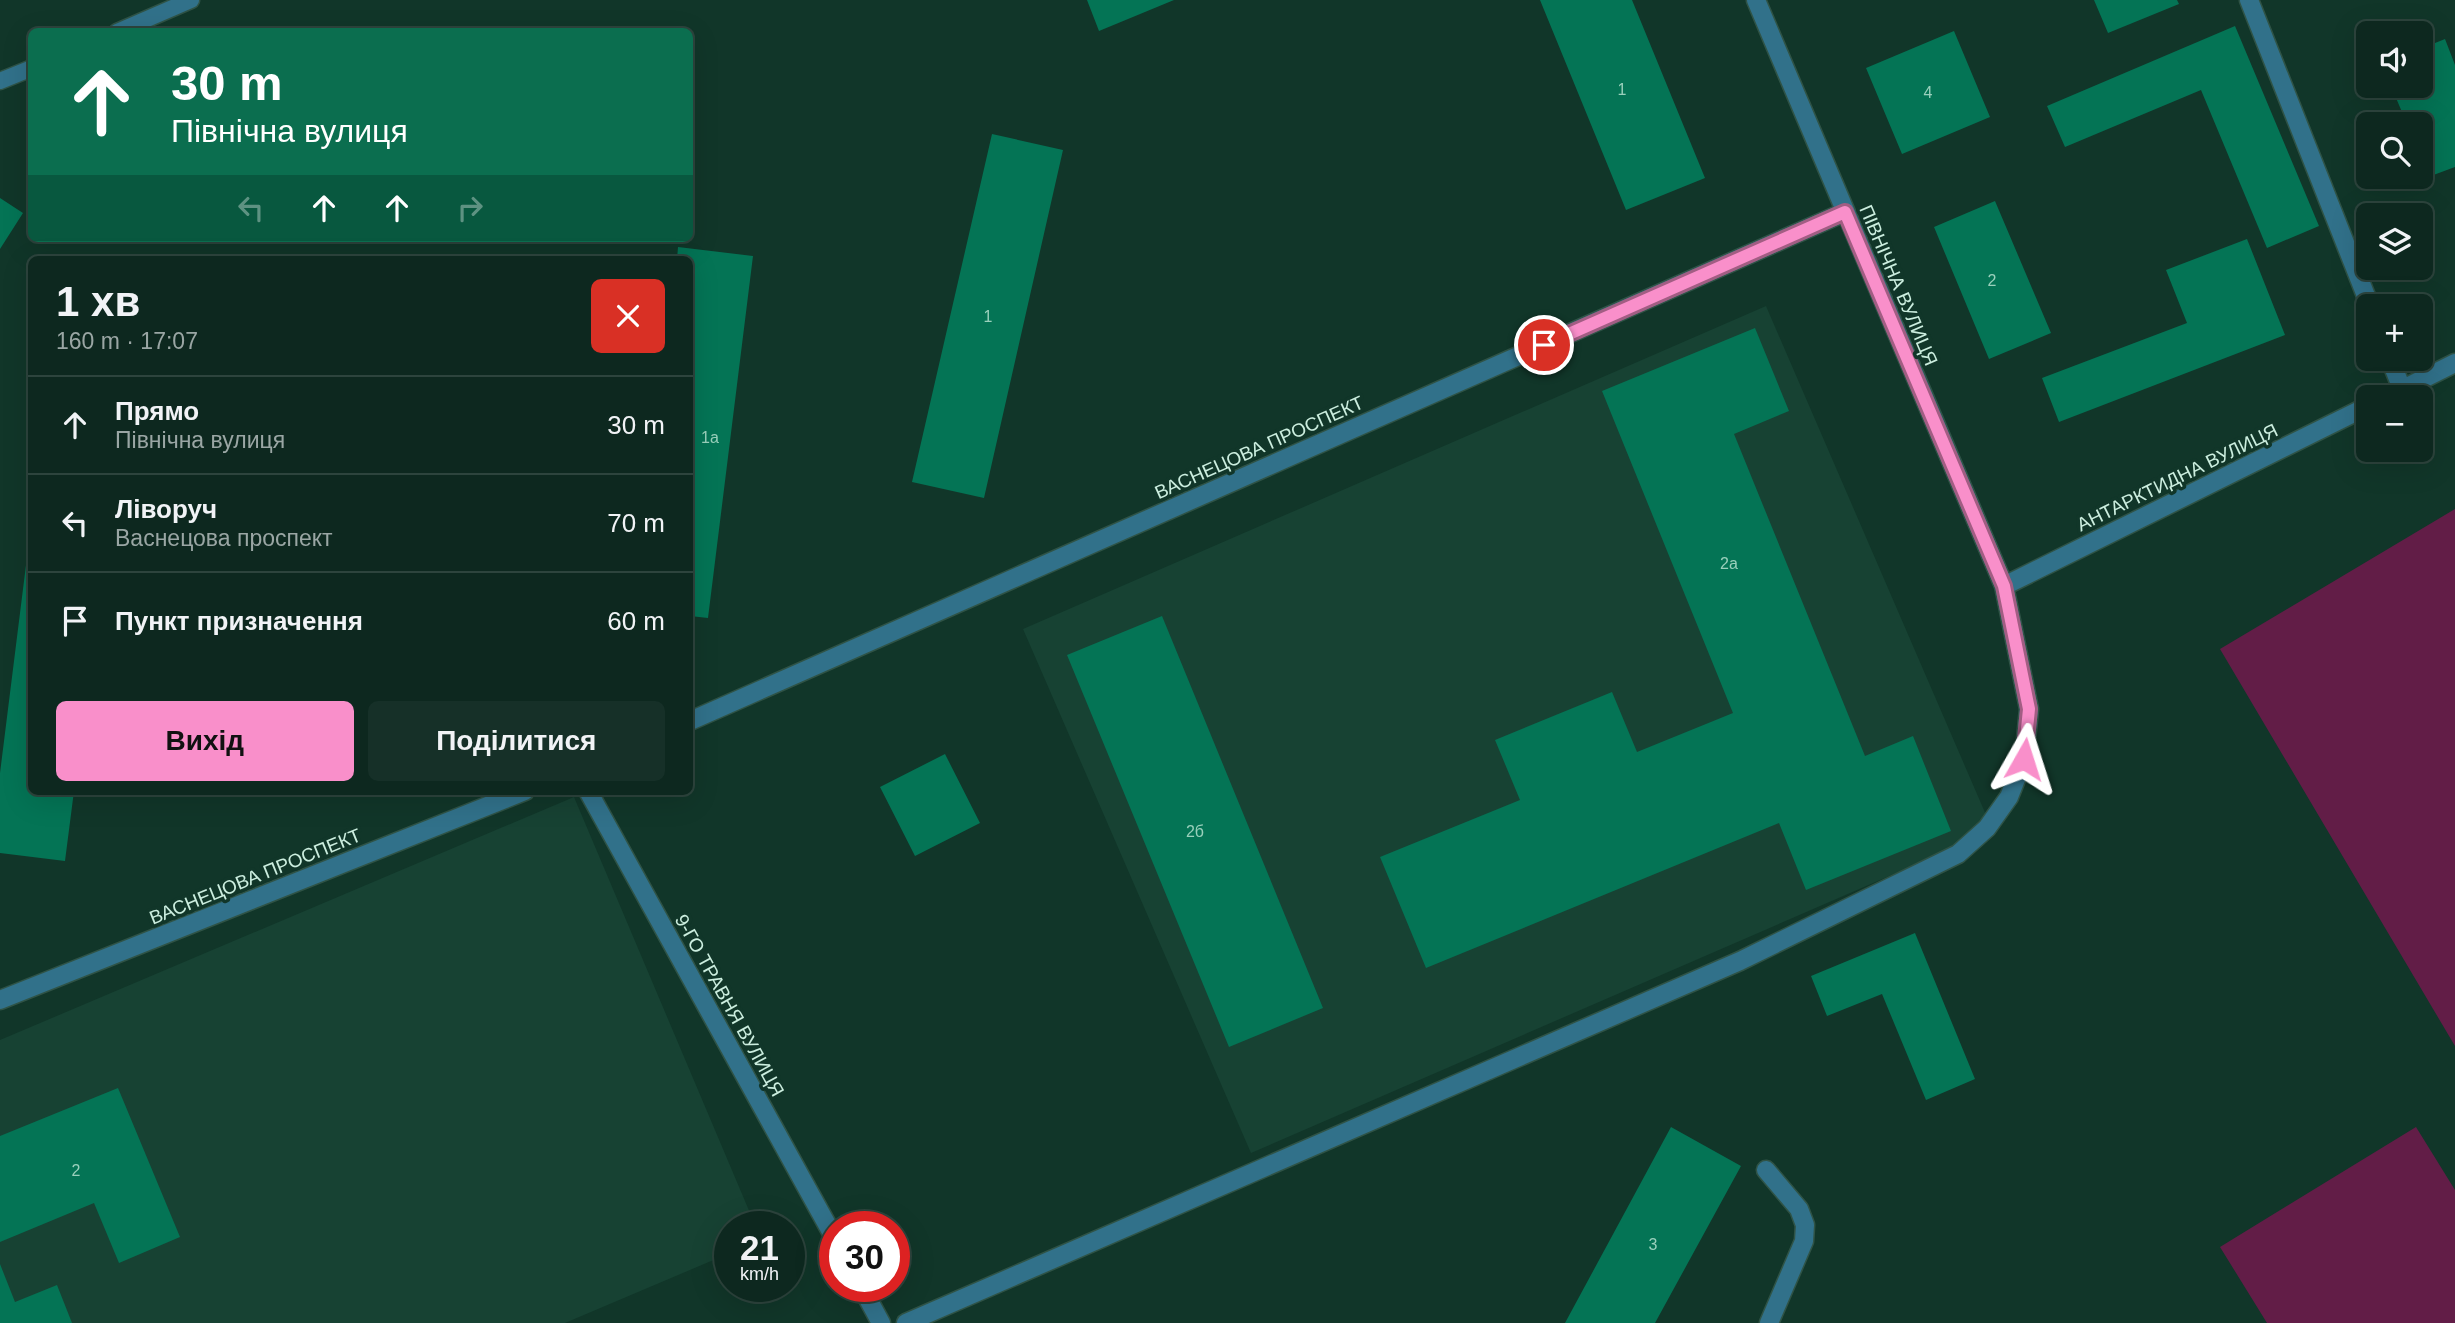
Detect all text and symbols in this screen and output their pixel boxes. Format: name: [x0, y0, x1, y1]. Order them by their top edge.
map controls: [2356, 21, 2433, 462]
button: sound: [2356, 21, 2433, 98]
icon: ahead: [56, 56, 147, 147]
text: 30 m: [171, 56, 283, 110]
house number: 1: [1618, 81, 1627, 98]
house number: 4: [1924, 84, 1933, 101]
button: search: [2356, 112, 2433, 189]
text: Північна вулиця: [171, 113, 408, 149]
icon: left: [232, 189, 270, 227]
icon: ahead: [305, 189, 343, 227]
icon: ahead: [378, 189, 416, 227]
icon: right: [451, 189, 489, 227]
street label: ПІВНІЧНА ВУЛИЦЯ: [1855, 202, 1942, 369]
button: layers: [2356, 203, 2433, 280]
house number: 2: [1988, 272, 1997, 289]
text: 1 хв: [56, 278, 140, 325]
button: close: [591, 279, 665, 353]
button: +: [2356, 294, 2433, 371]
house number: 1: [984, 308, 993, 325]
pin: [1514, 315, 1574, 375]
icon: arrive: [1525, 326, 1563, 364]
text: 160 m · 17:07: [56, 328, 198, 354]
button: −: [2356, 385, 2433, 462]
street label: ВАСНЕЦОВА ПРОСПЕКТ: [1152, 392, 1367, 503]
text: Прямо: [115, 396, 199, 426]
icon: ahead: [56, 406, 94, 444]
text: 30 m: [607, 410, 665, 440]
street label: АНТАРКТИДНА ВУЛИЦЯ: [2073, 420, 2281, 535]
text: Північна вулиця: [115, 427, 285, 453]
house number: 1а: [701, 429, 719, 446]
text: Ліворуч: [115, 494, 217, 524]
icon: left: [56, 504, 94, 542]
text: 70 m: [607, 508, 665, 538]
text: Васнецова проспект: [115, 525, 333, 551]
house number: 2а: [1720, 555, 1738, 572]
icon: arrive: [56, 602, 94, 640]
text: Пункт призначення: [115, 606, 363, 636]
text: 60 m: [607, 606, 665, 636]
button: Вихід: [56, 701, 354, 781]
button: Поділитися: [368, 701, 665, 781]
position arrow: [1987, 722, 2061, 796]
house number: 2б: [1186, 823, 1204, 840]
street label: ВАСНЕЦОВА ПРОСПЕКТ: [146, 824, 364, 929]
street label: 9-ГО ТРАВНЯ ВУЛИЦЯ: [671, 911, 788, 1100]
house number: 2: [72, 1162, 81, 1179]
speed limit sign: 30: [819, 1211, 910, 1302]
text: 21: [740, 1228, 779, 1267]
house number: 3: [1649, 1236, 1658, 1253]
text: km/h: [740, 1264, 779, 1284]

